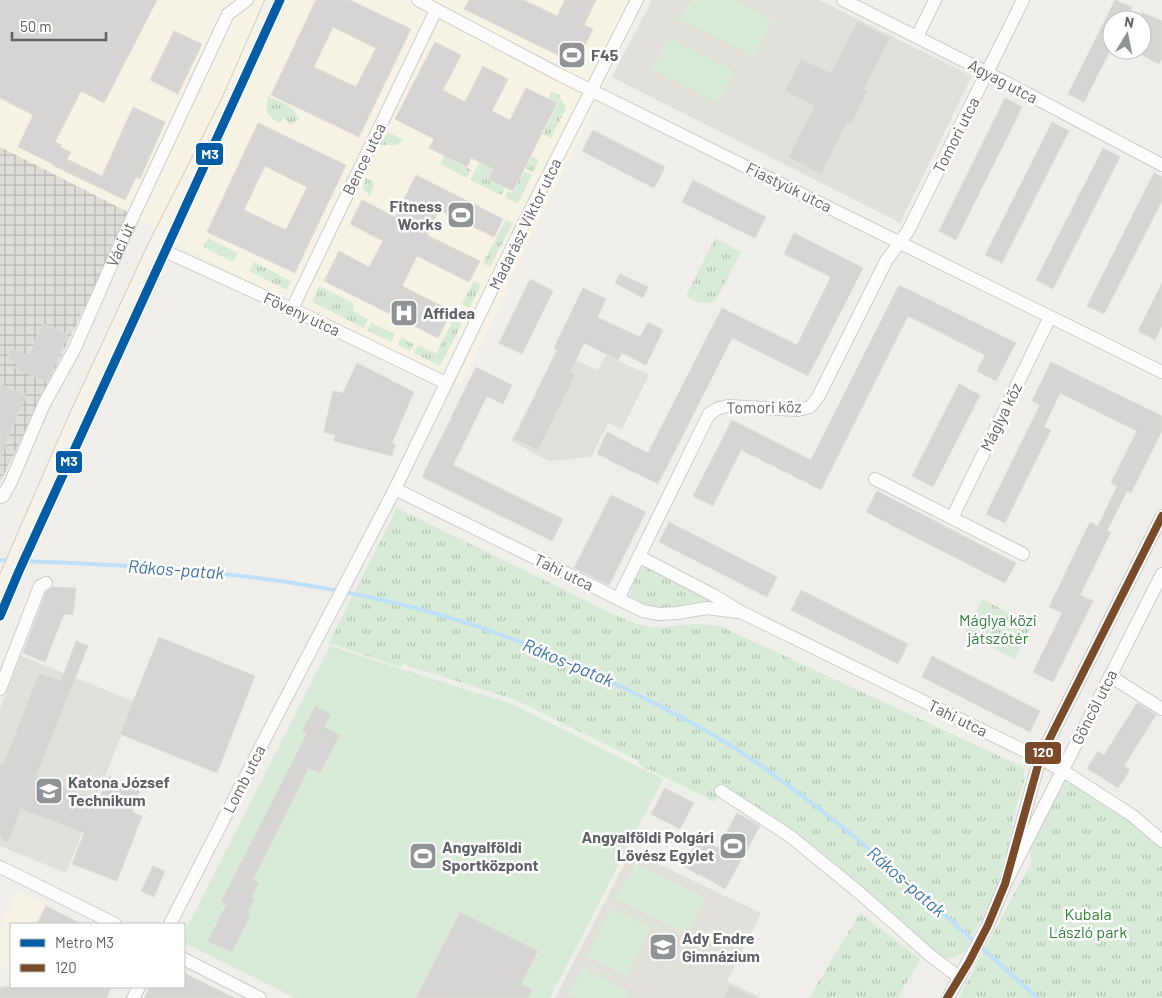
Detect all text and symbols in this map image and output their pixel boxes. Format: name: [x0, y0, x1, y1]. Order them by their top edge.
scale bar: [12, 10, 106, 42]
north arrow: [1102, 10, 1152, 60]
text: N: [1123, 13, 1135, 31]
text: 50 m: [20, 17, 52, 35]
sports icon: F45: [557, 40, 587, 70]
place label: F45: [591, 45, 619, 64]
street label: Agyag utca: [965, 54, 1041, 107]
street label: Tomori utca: [928, 94, 983, 176]
street label: Bence utca: [338, 120, 389, 198]
line badge: M3: [195, 142, 224, 166]
text: M3: [201, 145, 219, 162]
street label: Madarász Viktor utca: [484, 155, 565, 293]
street label: Fiastyúk utca: [743, 158, 835, 215]
place label: Fitness Works: [390, 196, 442, 233]
sports icon: Fitness Works: [446, 200, 476, 230]
street label: Váci út: [102, 219, 138, 269]
street label: Föveny utca: [261, 288, 344, 340]
hospital icon: Affidea: [389, 298, 419, 328]
place label: Affidea: [423, 303, 475, 322]
street label: Máglya köz: [976, 379, 1025, 454]
street label: Tomori köz: [726, 396, 802, 417]
line badge: M3: [55, 450, 83, 474]
text: M3: [60, 452, 78, 469]
street label: Tahi utca: [531, 549, 597, 594]
water label: Rákos-patak: [127, 555, 225, 583]
park label: Máglya közi játszótér: [959, 610, 1037, 647]
water label: Rákos-patak: [520, 633, 617, 691]
street label: Göncöl utca: [1067, 666, 1120, 747]
street label: Tahi utca: [925, 695, 991, 740]
line badge: 120: [1024, 741, 1062, 765]
street label: Lomb utca: [218, 742, 269, 816]
text: 120: [1033, 743, 1053, 760]
place label: Katona József Technikum: [68, 772, 170, 809]
school or university icon: Katona József Technikum: [34, 776, 64, 806]
place label: Angyalföldi Polgári Lövész Egylet: [581, 827, 714, 864]
sports icon: Angyalföldi Polgári Lövész Egylet: [718, 831, 748, 861]
place label: Angyalföldi Sportközpont: [442, 837, 539, 874]
sports icon: Angyalföldi Sportközpont: [408, 841, 438, 871]
water label: Rákos-patak: [863, 841, 950, 921]
park label: Kubala László park: [1049, 904, 1127, 941]
legend: [10, 923, 185, 988]
place label: Ady Endre Gimnázium: [682, 928, 760, 965]
school or university icon: Ady Endre Gimnázium: [648, 932, 678, 962]
text: Metro M3: [55, 933, 114, 951]
text: 120: [55, 958, 77, 976]

